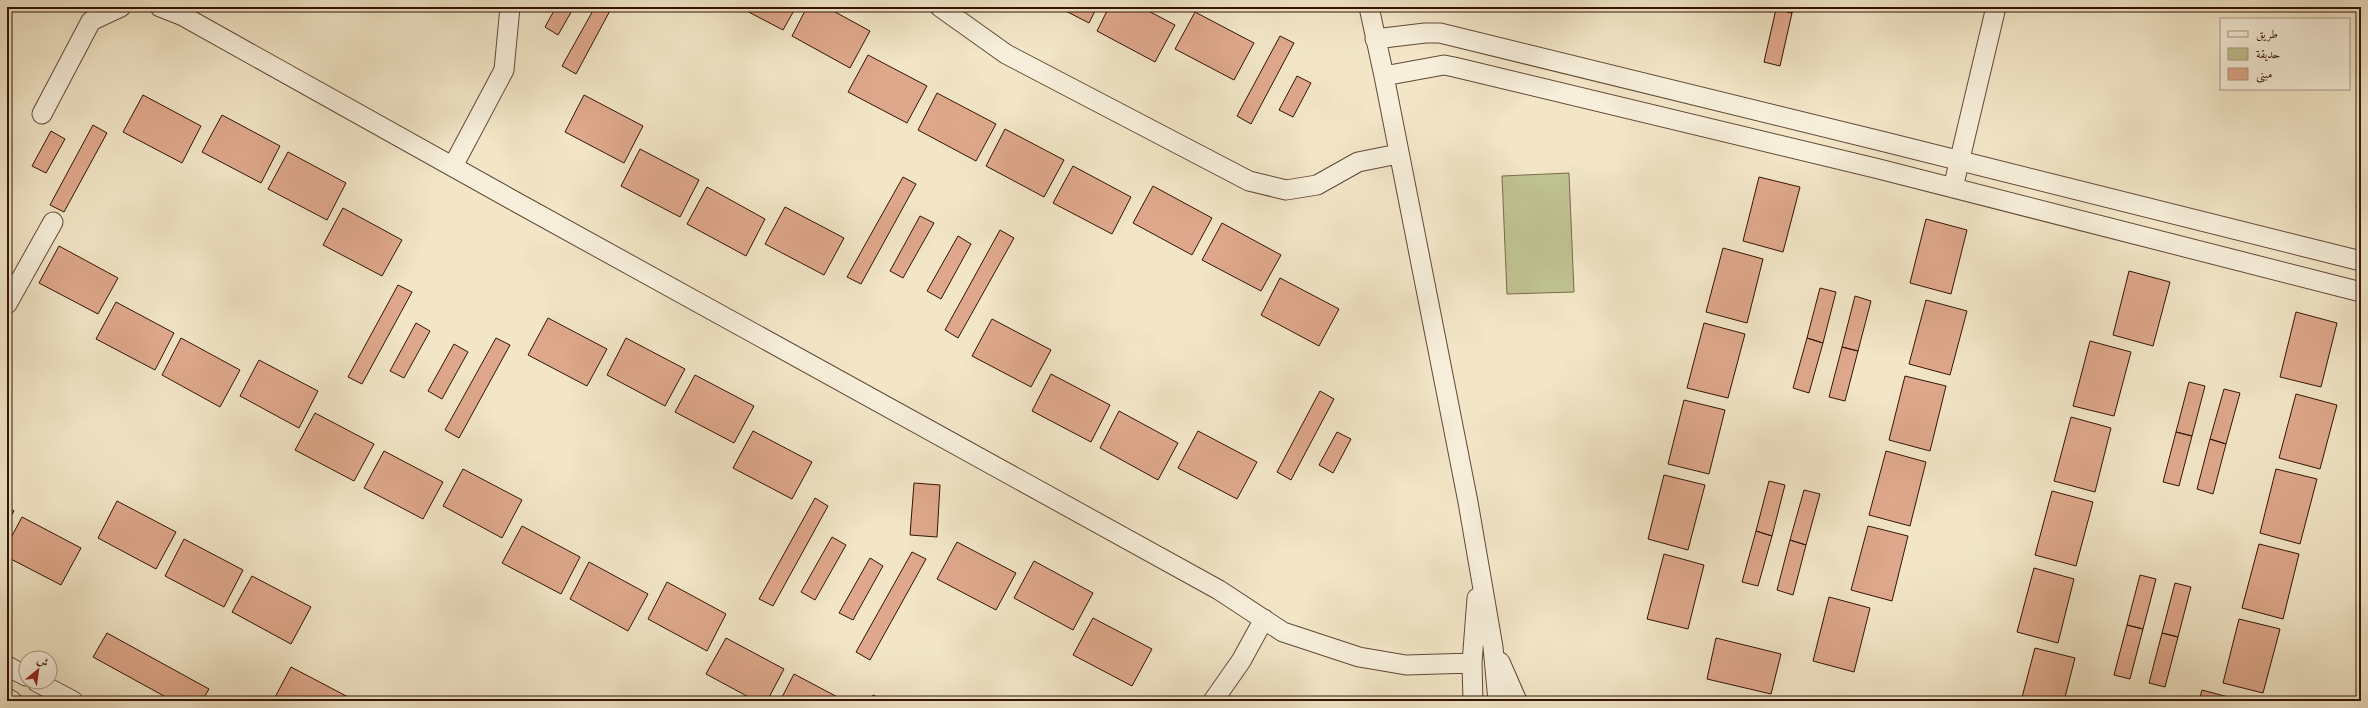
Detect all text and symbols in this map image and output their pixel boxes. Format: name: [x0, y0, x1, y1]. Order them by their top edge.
legend: [2220, 18, 2350, 90]
text: طريق: [2256, 27, 2278, 42]
text: حديقة: [2256, 47, 2280, 62]
text: مبنى: [2256, 67, 2272, 83]
north arrow: [18, 650, 58, 690]
text: ش: [35, 653, 51, 670]

